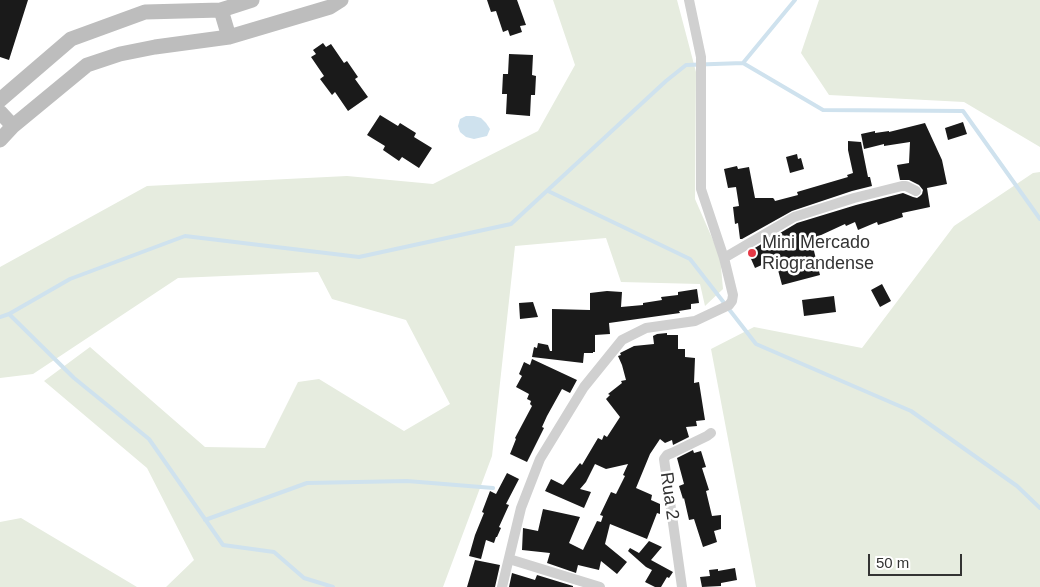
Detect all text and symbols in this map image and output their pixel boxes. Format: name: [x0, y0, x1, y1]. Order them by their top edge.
place label: Mini Mercado Riograndense: [762, 232, 874, 274]
marker: Mini Mercado Riograndense: [746, 247, 758, 259]
street label: Rua 2: [655, 471, 683, 521]
scale bar: [870, 544, 964, 576]
text: 50 m: [876, 554, 909, 571]

